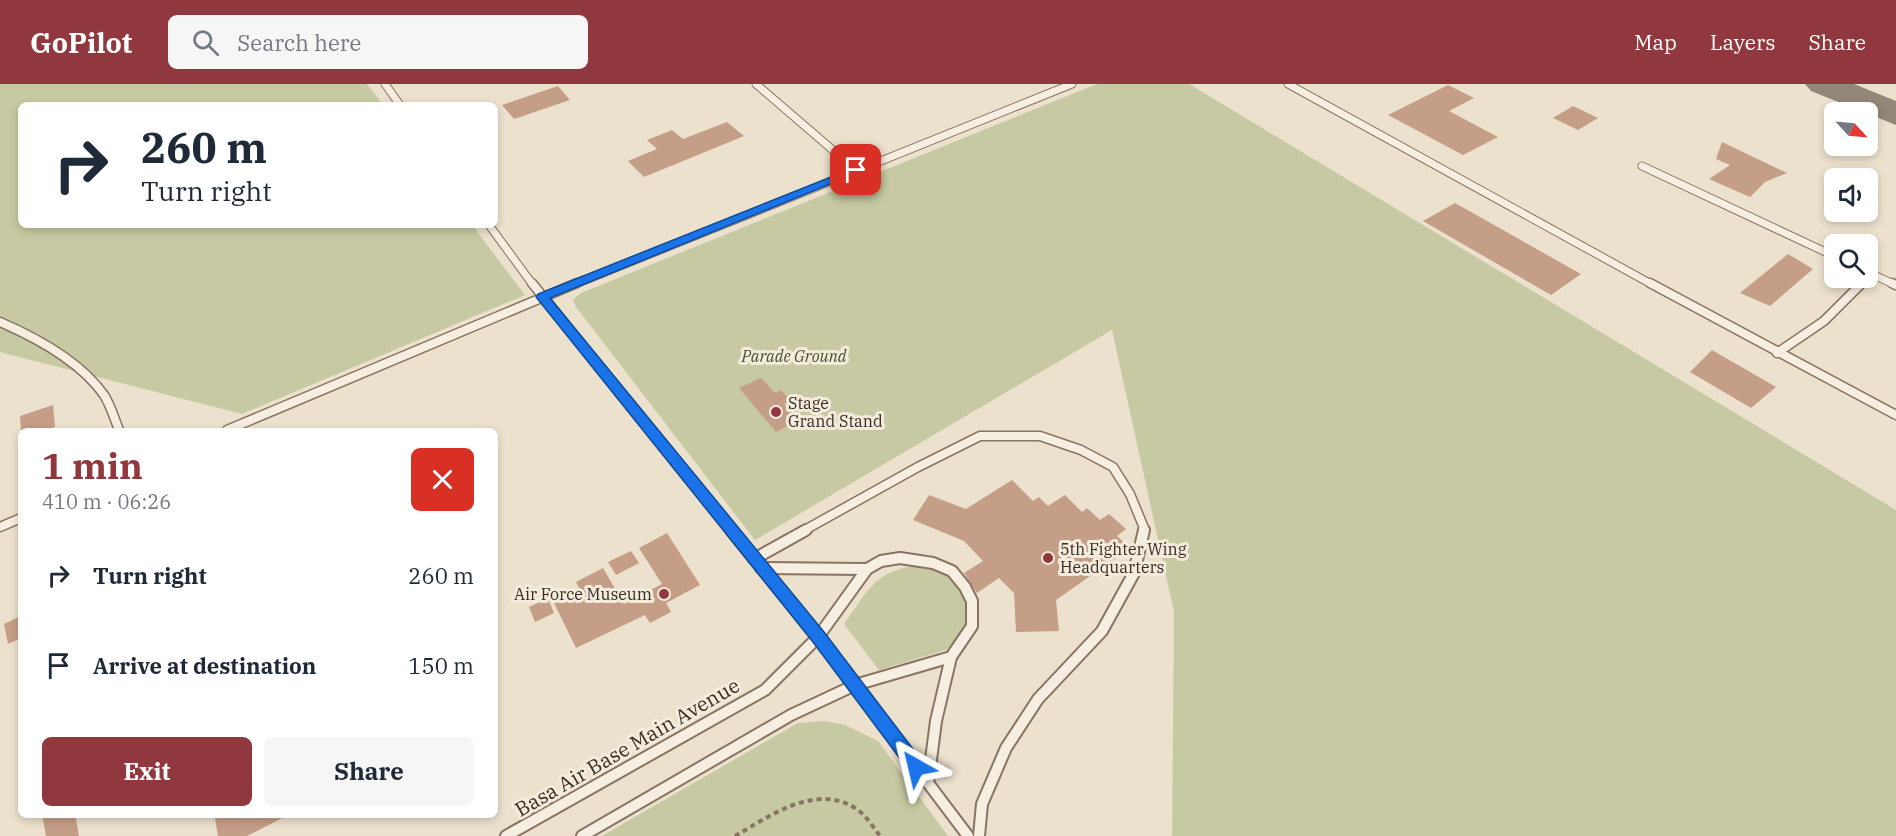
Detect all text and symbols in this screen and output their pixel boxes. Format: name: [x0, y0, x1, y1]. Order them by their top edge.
search box: [168, 15, 588, 69]
text: GoPilot: [30, 24, 132, 61]
icon: search: [189, 26, 222, 59]
text: Search here: [237, 28, 361, 57]
text: Map: [1634, 28, 1677, 56]
text: Layers: [1710, 28, 1776, 56]
text: Share: [1809, 28, 1866, 56]
north arrow: [1824, 102, 1878, 156]
map controls: [1824, 102, 1878, 288]
text: 260 m: [141, 120, 267, 175]
icon: right: [42, 126, 120, 204]
pin: [830, 144, 881, 195]
icon: arrive: [839, 153, 872, 186]
button: sound: [1824, 168, 1878, 222]
text: Turn right: [141, 173, 272, 208]
button: search: [1824, 234, 1878, 288]
park label: Parade Ground: [741, 346, 847, 366]
place label: Stage Grand Stand: [788, 393, 883, 431]
marker: Stage Grand Stand: [769, 405, 783, 419]
text: 1 min: [42, 442, 143, 489]
button: close: [411, 448, 474, 511]
text: 410 m · 06:26: [42, 488, 171, 515]
place label: 5th Fighter Wing Headquarters: [1060, 539, 1187, 577]
marker: 5th Fighter Wing Headquarters: [1041, 551, 1055, 565]
icon: right: [42, 559, 75, 592]
text: Turn right: [93, 561, 207, 590]
text: 260 m: [408, 561, 474, 590]
place label: Air Force Museum: [514, 584, 652, 604]
marker: Air Force Museum: [657, 587, 671, 601]
icon: arrive: [42, 649, 75, 682]
text: Arrive at destination: [93, 651, 316, 680]
text: 150 m: [408, 651, 474, 680]
street label: Basa Air Base Main Avenue: [510, 672, 744, 822]
position arrow: [884, 735, 948, 799]
button: Exit: [42, 737, 252, 806]
button: Share: [264, 737, 474, 806]

